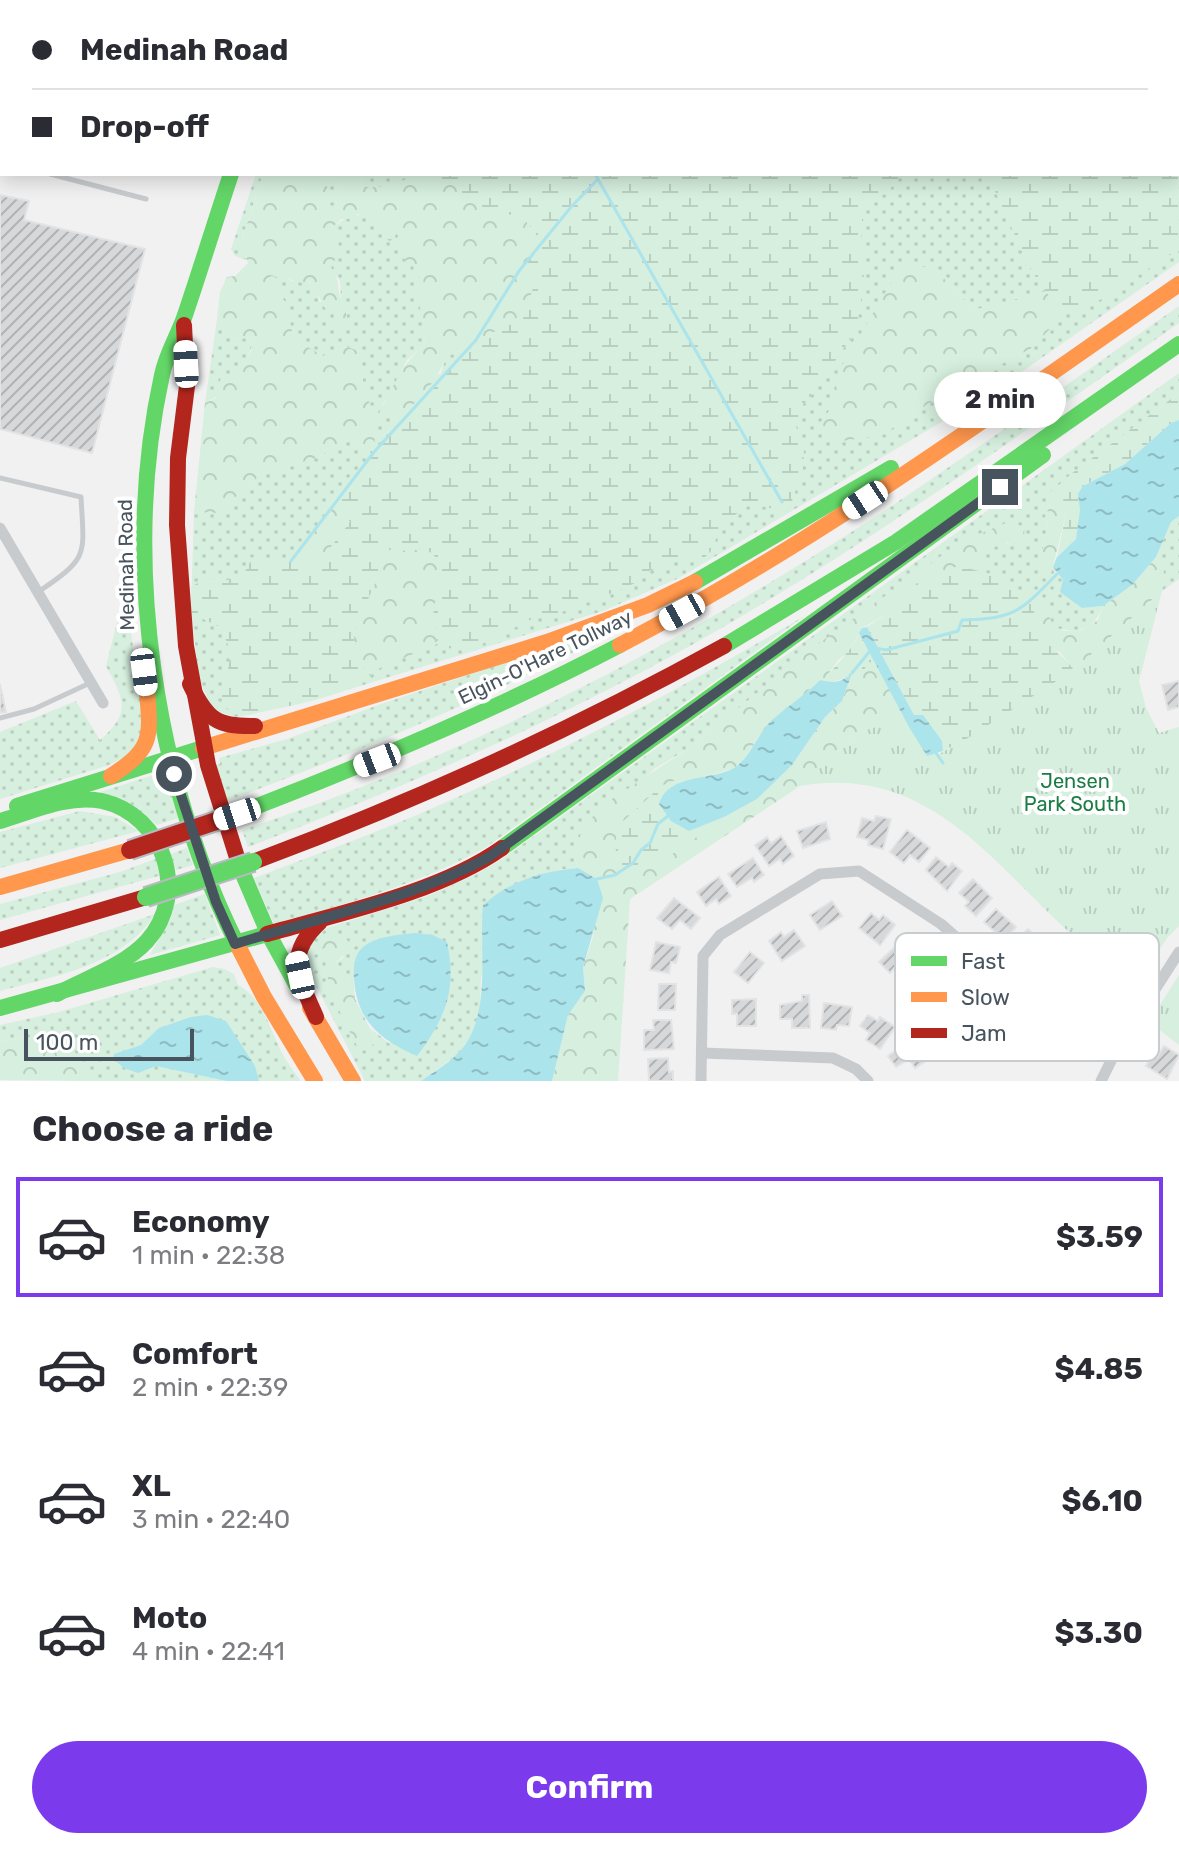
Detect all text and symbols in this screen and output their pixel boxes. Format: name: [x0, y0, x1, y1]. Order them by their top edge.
text: Medinah Road: [80, 32, 289, 68]
text: Drop-off: [80, 109, 209, 145]
car: [173, 339, 199, 389]
callout: 2 min: [934, 371, 1066, 427]
text: 2 min: [965, 384, 1035, 415]
route end: [982, 469, 1018, 505]
car: [838, 477, 892, 523]
street label: Medinah Road: [113, 499, 139, 631]
car: [655, 590, 709, 634]
street label: Elgin-O'Hare Tollway: [454, 605, 636, 709]
car: [129, 647, 159, 697]
car: [350, 740, 404, 780]
route start: [156, 756, 192, 792]
park label: Jensen Park South: [1024, 769, 1126, 816]
car: [210, 795, 264, 833]
legend: [895, 933, 1159, 1061]
text: Fast: [961, 948, 1006, 975]
car: [283, 949, 317, 1001]
text: Slow: [961, 984, 1010, 1011]
text: Jam: [961, 1020, 1007, 1047]
scale bar: [24, 1025, 194, 1061]
text: 100 m: [36, 1029, 98, 1056]
text: Choose a ride: [32, 1107, 273, 1150]
icon: car: [36, 1201, 108, 1273]
text: Economy: [132, 1204, 270, 1240]
text: $3.59: [1056, 1219, 1143, 1255]
text: 1 min · 22:38: [132, 1240, 285, 1271]
icon: car: [36, 1333, 108, 1405]
text: Comfort: [132, 1336, 258, 1372]
text: $4.85: [1055, 1351, 1143, 1387]
text: 2 min · 22:39: [132, 1372, 288, 1403]
icon: car: [36, 1465, 108, 1537]
text: XL: [132, 1468, 171, 1504]
text: $6.10: [1062, 1483, 1143, 1519]
text: 3 min · 22:40: [132, 1504, 290, 1535]
icon: car: [36, 1597, 108, 1669]
text: Moto: [132, 1600, 207, 1636]
text: $3.30: [1055, 1615, 1143, 1651]
text: 4 min · 22:41: [132, 1636, 285, 1667]
button: Confirm: [32, 1741, 1147, 1833]

